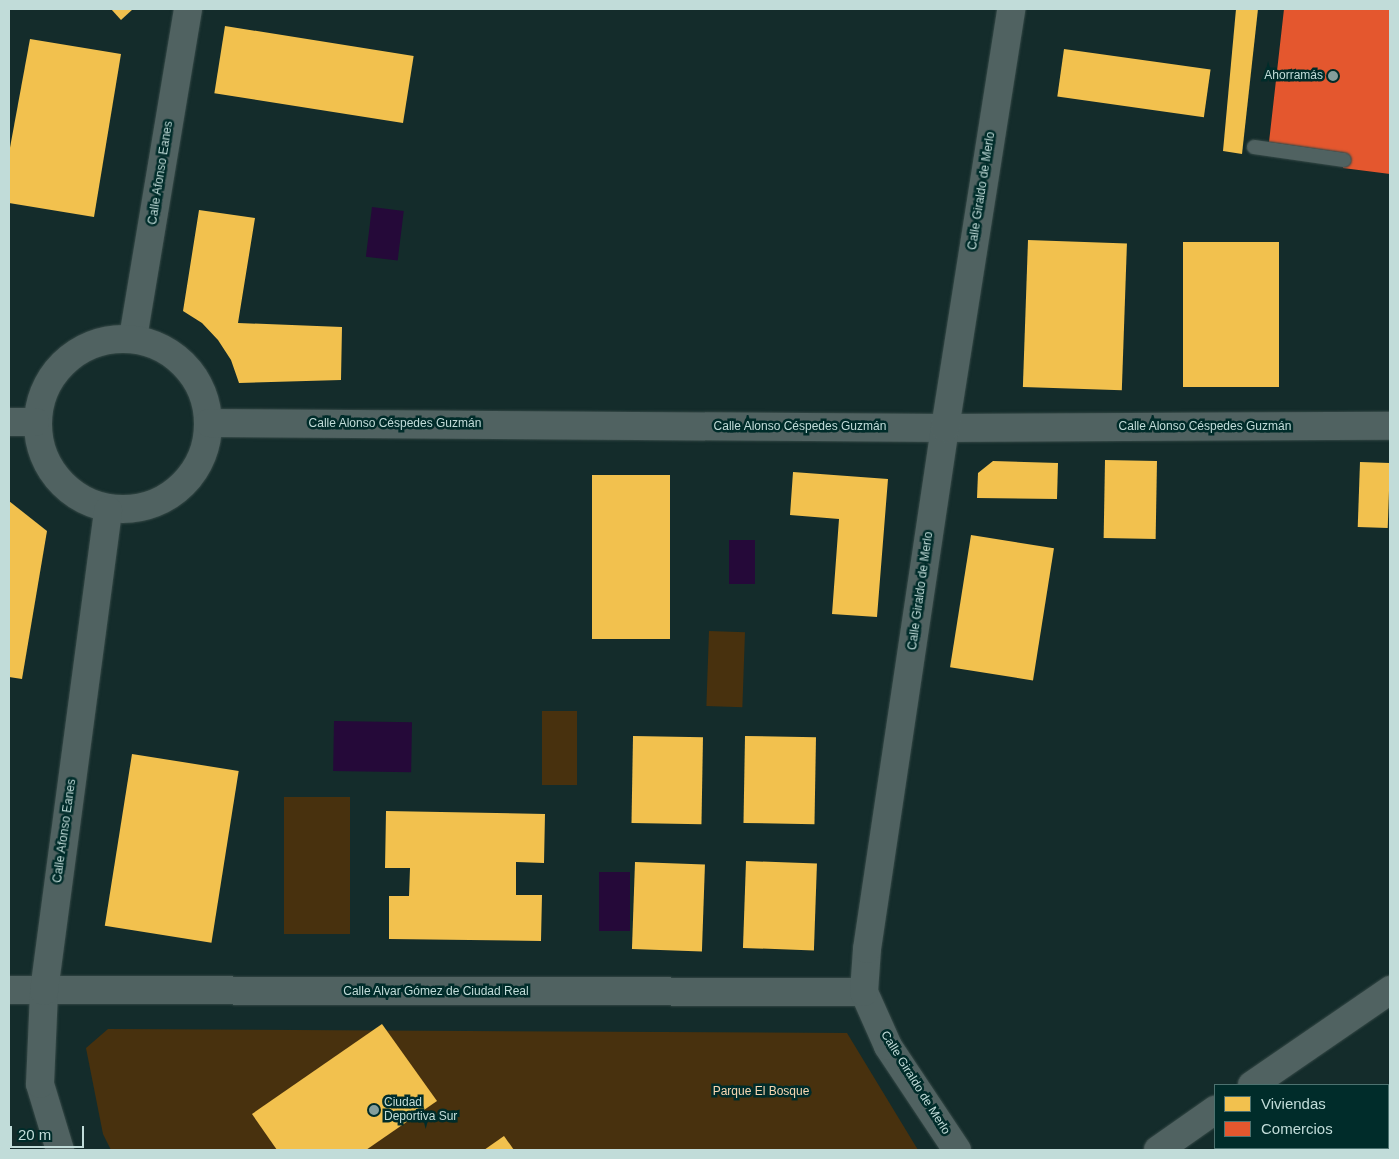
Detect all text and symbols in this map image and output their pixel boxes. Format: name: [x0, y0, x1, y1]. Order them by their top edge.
place label: Ahorramás: [1264, 69, 1323, 83]
marker: Ahorramás: [1327, 70, 1339, 82]
street label: Calle Afonso Eanes: [146, 120, 176, 226]
street label: Calle Giraldo de Merlo: [966, 131, 998, 251]
street label: Calle Alonso Céspedes Guzmán: [308, 417, 482, 431]
street label: Calle Alonso Céspedes Guzmán: [713, 420, 887, 434]
street label: Calle Alonso Céspedes Guzmán: [1118, 420, 1292, 434]
street label: Calle Giraldo de Merlo: [906, 531, 936, 651]
street label: Calle Afonso Eanes: [51, 778, 79, 884]
street label: Calle Alvar Gómez de Ciudad Real: [343, 985, 529, 999]
street label: Calle Giraldo de Merlo: [877, 1029, 953, 1137]
legend: [1214, 1084, 1389, 1149]
park label: Parque El Bosque: [713, 1085, 809, 1099]
text: Viviendas: [1261, 1095, 1326, 1112]
place label: Ciudad Deportiva Sur: [384, 1096, 457, 1124]
marker: Ciudad Deportiva Sur: [368, 1104, 380, 1116]
scale bar: [12, 1116, 86, 1148]
text: Comercios: [1261, 1120, 1333, 1137]
text: 20 m: [18, 1126, 51, 1143]

